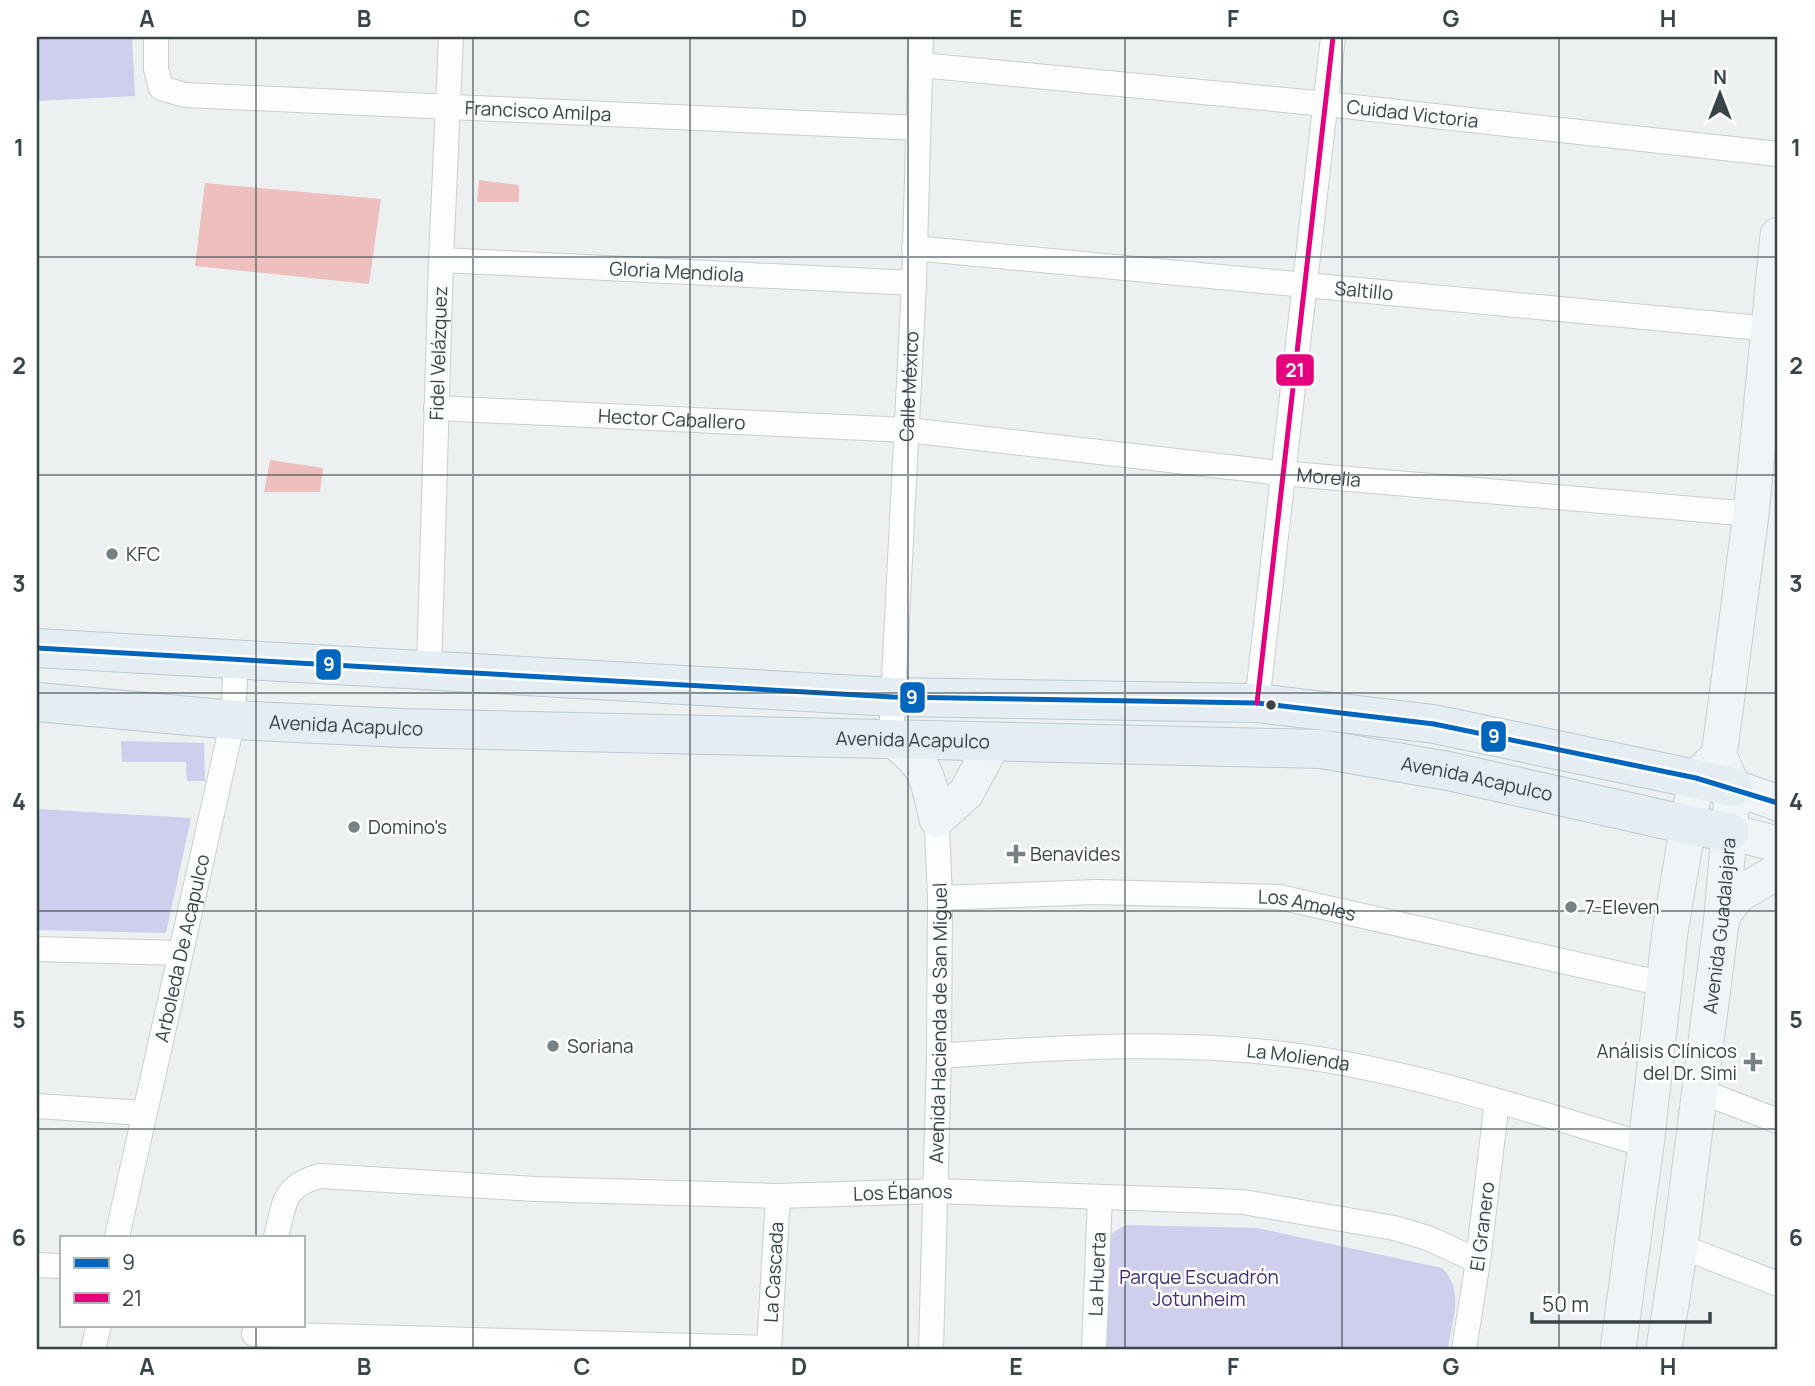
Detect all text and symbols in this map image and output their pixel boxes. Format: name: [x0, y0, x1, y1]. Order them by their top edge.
text: A: [139, 2, 155, 34]
text: B: [357, 2, 371, 34]
text: C: [574, 2, 591, 34]
text: D: [791, 2, 807, 34]
text: E: [1009, 2, 1023, 34]
text: F: [1227, 2, 1239, 34]
text: G: [1443, 2, 1460, 34]
text: H: [1660, 2, 1676, 34]
north arrow: [1686, 60, 1756, 130]
text: N: [1713, 64, 1727, 90]
street label: Cuidad Victoria: [1345, 93, 1480, 134]
street label: Francisco Amilpa: [464, 95, 612, 127]
text: 1: [14, 131, 24, 163]
text: 1: [1791, 131, 1801, 163]
street label: Gloria Mendiola: [609, 255, 745, 288]
street label: Saltillo: [1333, 275, 1395, 306]
street label: Fidel Velázquez: [423, 286, 453, 421]
street label: Calle México: [893, 331, 925, 442]
text: 2: [12, 349, 26, 381]
text: 2: [1789, 349, 1803, 381]
line badge: 21: [1275, 353, 1315, 387]
text: 21: [1285, 357, 1305, 383]
street label: Hector Caballero: [597, 403, 746, 435]
street label: Morelia: [1296, 461, 1362, 493]
place label: KFC: [126, 541, 160, 567]
marker: KFC: [104, 546, 120, 562]
text: 3: [12, 567, 26, 599]
text: 3: [1789, 567, 1803, 599]
line badge: 9: [315, 648, 342, 681]
text: 9: [323, 651, 335, 677]
line badge: 9: [899, 681, 926, 714]
text: 9: [906, 684, 918, 710]
unlabelled marker: [1264, 698, 1278, 712]
street label: Avenida Acapulco: [268, 709, 423, 741]
line badge: 9: [1480, 720, 1507, 753]
text: 9: [1488, 723, 1500, 749]
street label: Avenida Acapulco: [835, 725, 990, 754]
street label: Avenida Acapulco: [1399, 750, 1555, 807]
text: 4: [12, 785, 26, 817]
text: 4: [1789, 785, 1803, 817]
place label: Domino's: [368, 814, 447, 840]
marker: Domino's: [346, 819, 362, 835]
street label: Avenida Guadalajara: [1697, 836, 1742, 1015]
place label: Benavides: [1030, 841, 1120, 867]
marker: Benavides: [1008, 846, 1024, 862]
street label: Arboleda De Acapulco: [148, 852, 215, 1045]
street label: Avenida Hacienda de San Miguel: [923, 882, 953, 1164]
street label: Los Amoles: [1258, 883, 1359, 927]
place label: 7-Eleven: [1585, 894, 1660, 920]
marker: 7-Eleven: [1563, 899, 1579, 915]
text: 5: [12, 1003, 26, 1035]
text: 5: [1789, 1003, 1803, 1035]
place label: Soriana: [567, 1033, 634, 1059]
street label: La Molienda: [1245, 1037, 1352, 1077]
marker: Soriana: [545, 1038, 561, 1054]
place label: Análisis Clínicos del Dr. Simi: [1597, 1038, 1737, 1086]
marker: Análisis Clínicos del Dr. Simi: [1743, 1052, 1763, 1072]
street label: Los Ébanos: [853, 1178, 953, 1207]
street label: El Granero: [1464, 1180, 1500, 1273]
text: 6: [12, 1221, 26, 1253]
street label: La Cascada: [758, 1221, 789, 1323]
text: 6: [1789, 1221, 1803, 1253]
street label: La Huerta: [1082, 1231, 1112, 1317]
legend: [60, 1236, 304, 1326]
text: 9: [122, 1248, 135, 1276]
park label: Parque Escuadrón Jotunheim: [1119, 1264, 1279, 1312]
scale bar: [1532, 1281, 1710, 1325]
text: 21: [122, 1284, 142, 1312]
text: 50 m: [1542, 1290, 1589, 1318]
text: A: [139, 1350, 155, 1382]
text: B: [357, 1350, 371, 1382]
text: C: [574, 1350, 591, 1382]
text: D: [791, 1350, 807, 1382]
text: E: [1009, 1350, 1023, 1382]
text: F: [1227, 1350, 1239, 1382]
text: G: [1443, 1350, 1460, 1382]
text: H: [1660, 1350, 1676, 1382]

